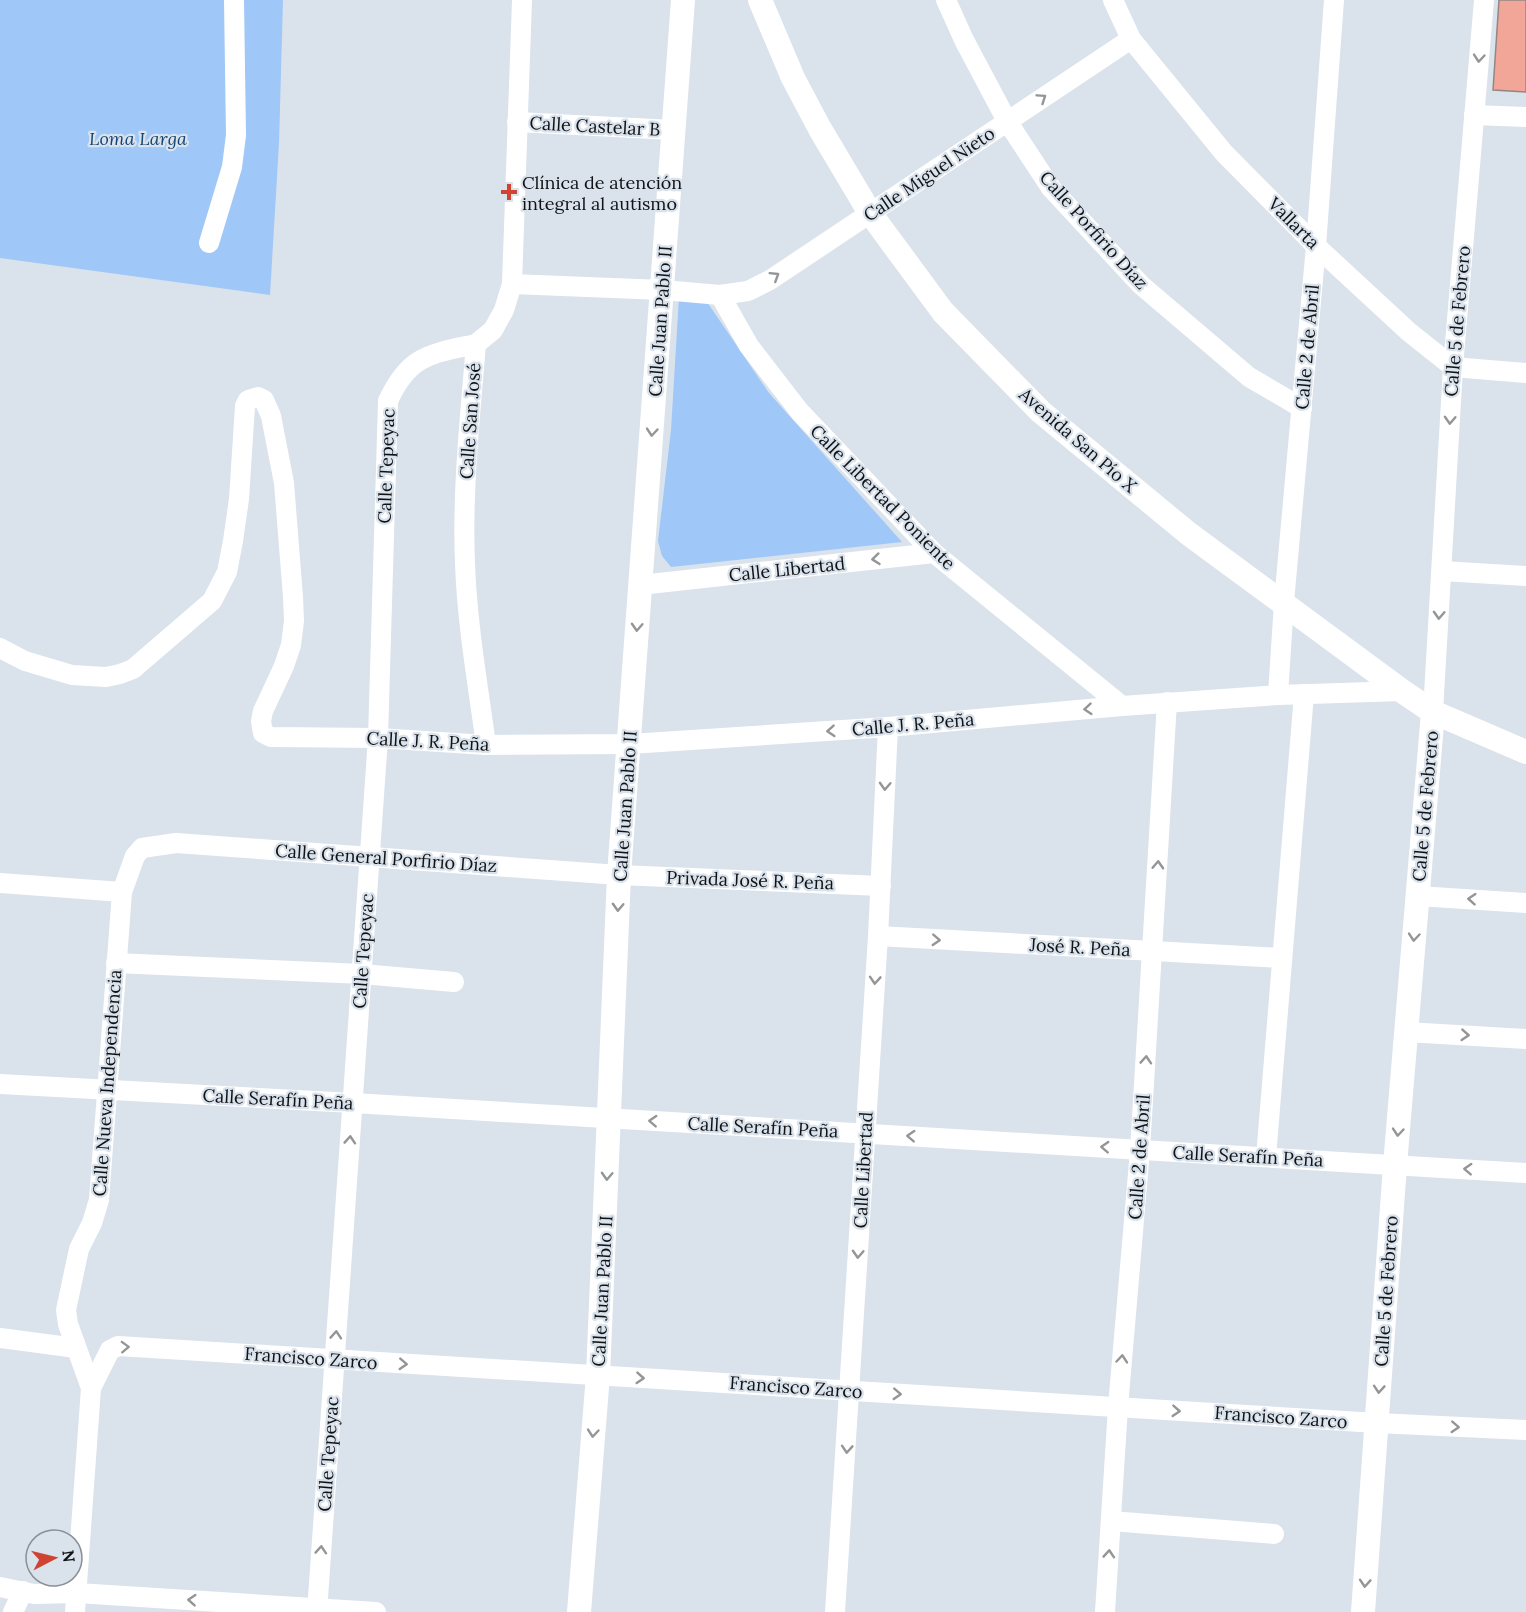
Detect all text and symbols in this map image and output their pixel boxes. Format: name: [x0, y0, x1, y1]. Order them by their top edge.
one-way arrow: [1473, 54, 1486, 63]
one-way arrow: [1035, 94, 1046, 105]
street label: Calle Castelar B: [529, 111, 661, 141]
street label: Calle Miguel Nieto: [859, 121, 999, 227]
park label: Loma Larga: [89, 127, 187, 150]
street label: Calle Porfirio Díaz: [1035, 166, 1153, 294]
place label: Clínica de atención integral al autismo: [522, 171, 682, 215]
marker: Clínica de atención integral al autismo: [500, 183, 518, 201]
street label: Vallarta: [1263, 192, 1325, 254]
street label: Calle Juan Pablo II: [643, 245, 677, 397]
street label: Calle 5 de Febrero: [1439, 245, 1475, 397]
one-way arrow: [769, 272, 779, 284]
street label: Calle 2 de Abril: [1290, 283, 1324, 410]
street label: Calle San José: [454, 362, 486, 480]
street label: Avenida San Pío X: [1014, 382, 1142, 498]
street label: Calle Tepeyac: [372, 408, 400, 524]
one-way arrow: [1443, 416, 1456, 425]
street label: Calle Libertad Poniente: [806, 420, 961, 575]
one-way arrow: [646, 428, 659, 437]
street label: Calle Libertad: [728, 551, 847, 587]
one-way arrow: [871, 553, 880, 565]
one-way arrow: [1433, 610, 1446, 619]
one-way arrow: [631, 622, 644, 631]
one-way arrow: [1083, 702, 1092, 715]
street label: Calle J. R. Peña: [851, 707, 975, 741]
one-way arrow: [826, 724, 835, 737]
street label: Calle J. R. Peña: [366, 726, 490, 756]
street label: Calle Juan Pablo II: [608, 730, 642, 882]
street label: Calle 5 de Febrero: [1407, 730, 1443, 882]
one-way arrow: [879, 781, 892, 790]
street label: Calle General Porfirio Díaz: [274, 839, 498, 877]
one-way arrow: [1152, 861, 1165, 870]
street label: Privada José R. Peña: [666, 866, 834, 894]
street label: Calle Tepeyac: [348, 893, 378, 1009]
one-way arrow: [1467, 893, 1476, 906]
one-way arrow: [612, 903, 624, 912]
one-way arrow: [932, 933, 941, 946]
street label: José R. Peña: [1028, 933, 1131, 961]
one-way arrow: [1408, 933, 1421, 942]
street label: Calle Nueva Independencia: [88, 969, 126, 1197]
one-way arrow: [869, 976, 882, 985]
one-way arrow: [1460, 1029, 1469, 1042]
one-way arrow: [1139, 1056, 1152, 1065]
street label: Calle Serafín Peña: [202, 1084, 354, 1114]
street label: Calle 2 de Abril: [1123, 1094, 1155, 1220]
street label: Calle Libertad: [848, 1111, 878, 1229]
street label: Calle Serafín Peña: [687, 1112, 839, 1142]
one-way arrow: [649, 1114, 658, 1127]
one-way arrow: [1392, 1127, 1405, 1136]
one-way arrow: [906, 1129, 915, 1142]
one-way arrow: [343, 1136, 356, 1145]
one-way arrow: [1101, 1141, 1110, 1154]
street label: Calle Serafín Peña: [1172, 1141, 1324, 1171]
one-way arrow: [1463, 1163, 1472, 1176]
one-way arrow: [600, 1172, 613, 1181]
street label: Calle Juan Pablo II: [587, 1215, 617, 1367]
street label: Calle 5 de Febrero: [1369, 1215, 1403, 1367]
one-way arrow: [852, 1250, 865, 1259]
one-way arrow: [330, 1330, 343, 1339]
one-way arrow: [121, 1341, 130, 1353]
street label: Francisco Zarco: [244, 1342, 378, 1374]
one-way arrow: [1115, 1355, 1128, 1364]
one-way arrow: [399, 1357, 408, 1370]
one-way arrow: [635, 1371, 644, 1384]
street label: Francisco Zarco: [729, 1371, 863, 1403]
one-way arrow: [1373, 1384, 1386, 1393]
one-way arrow: [893, 1387, 902, 1400]
street label: Calle Tepeyac: [313, 1396, 343, 1512]
street label: Francisco Zarco: [1214, 1401, 1348, 1433]
one-way arrow: [1172, 1404, 1181, 1417]
one-way arrow: [1450, 1420, 1459, 1433]
one-way arrow: [587, 1429, 600, 1438]
one-way arrow: [840, 1445, 853, 1454]
north arrow: [24, 1528, 84, 1588]
one-way arrow: [314, 1546, 327, 1555]
text: N: [58, 1549, 80, 1564]
one-way arrow: [1102, 1549, 1115, 1558]
one-way arrow: [1359, 1579, 1372, 1588]
one-way arrow: [188, 1594, 197, 1607]

